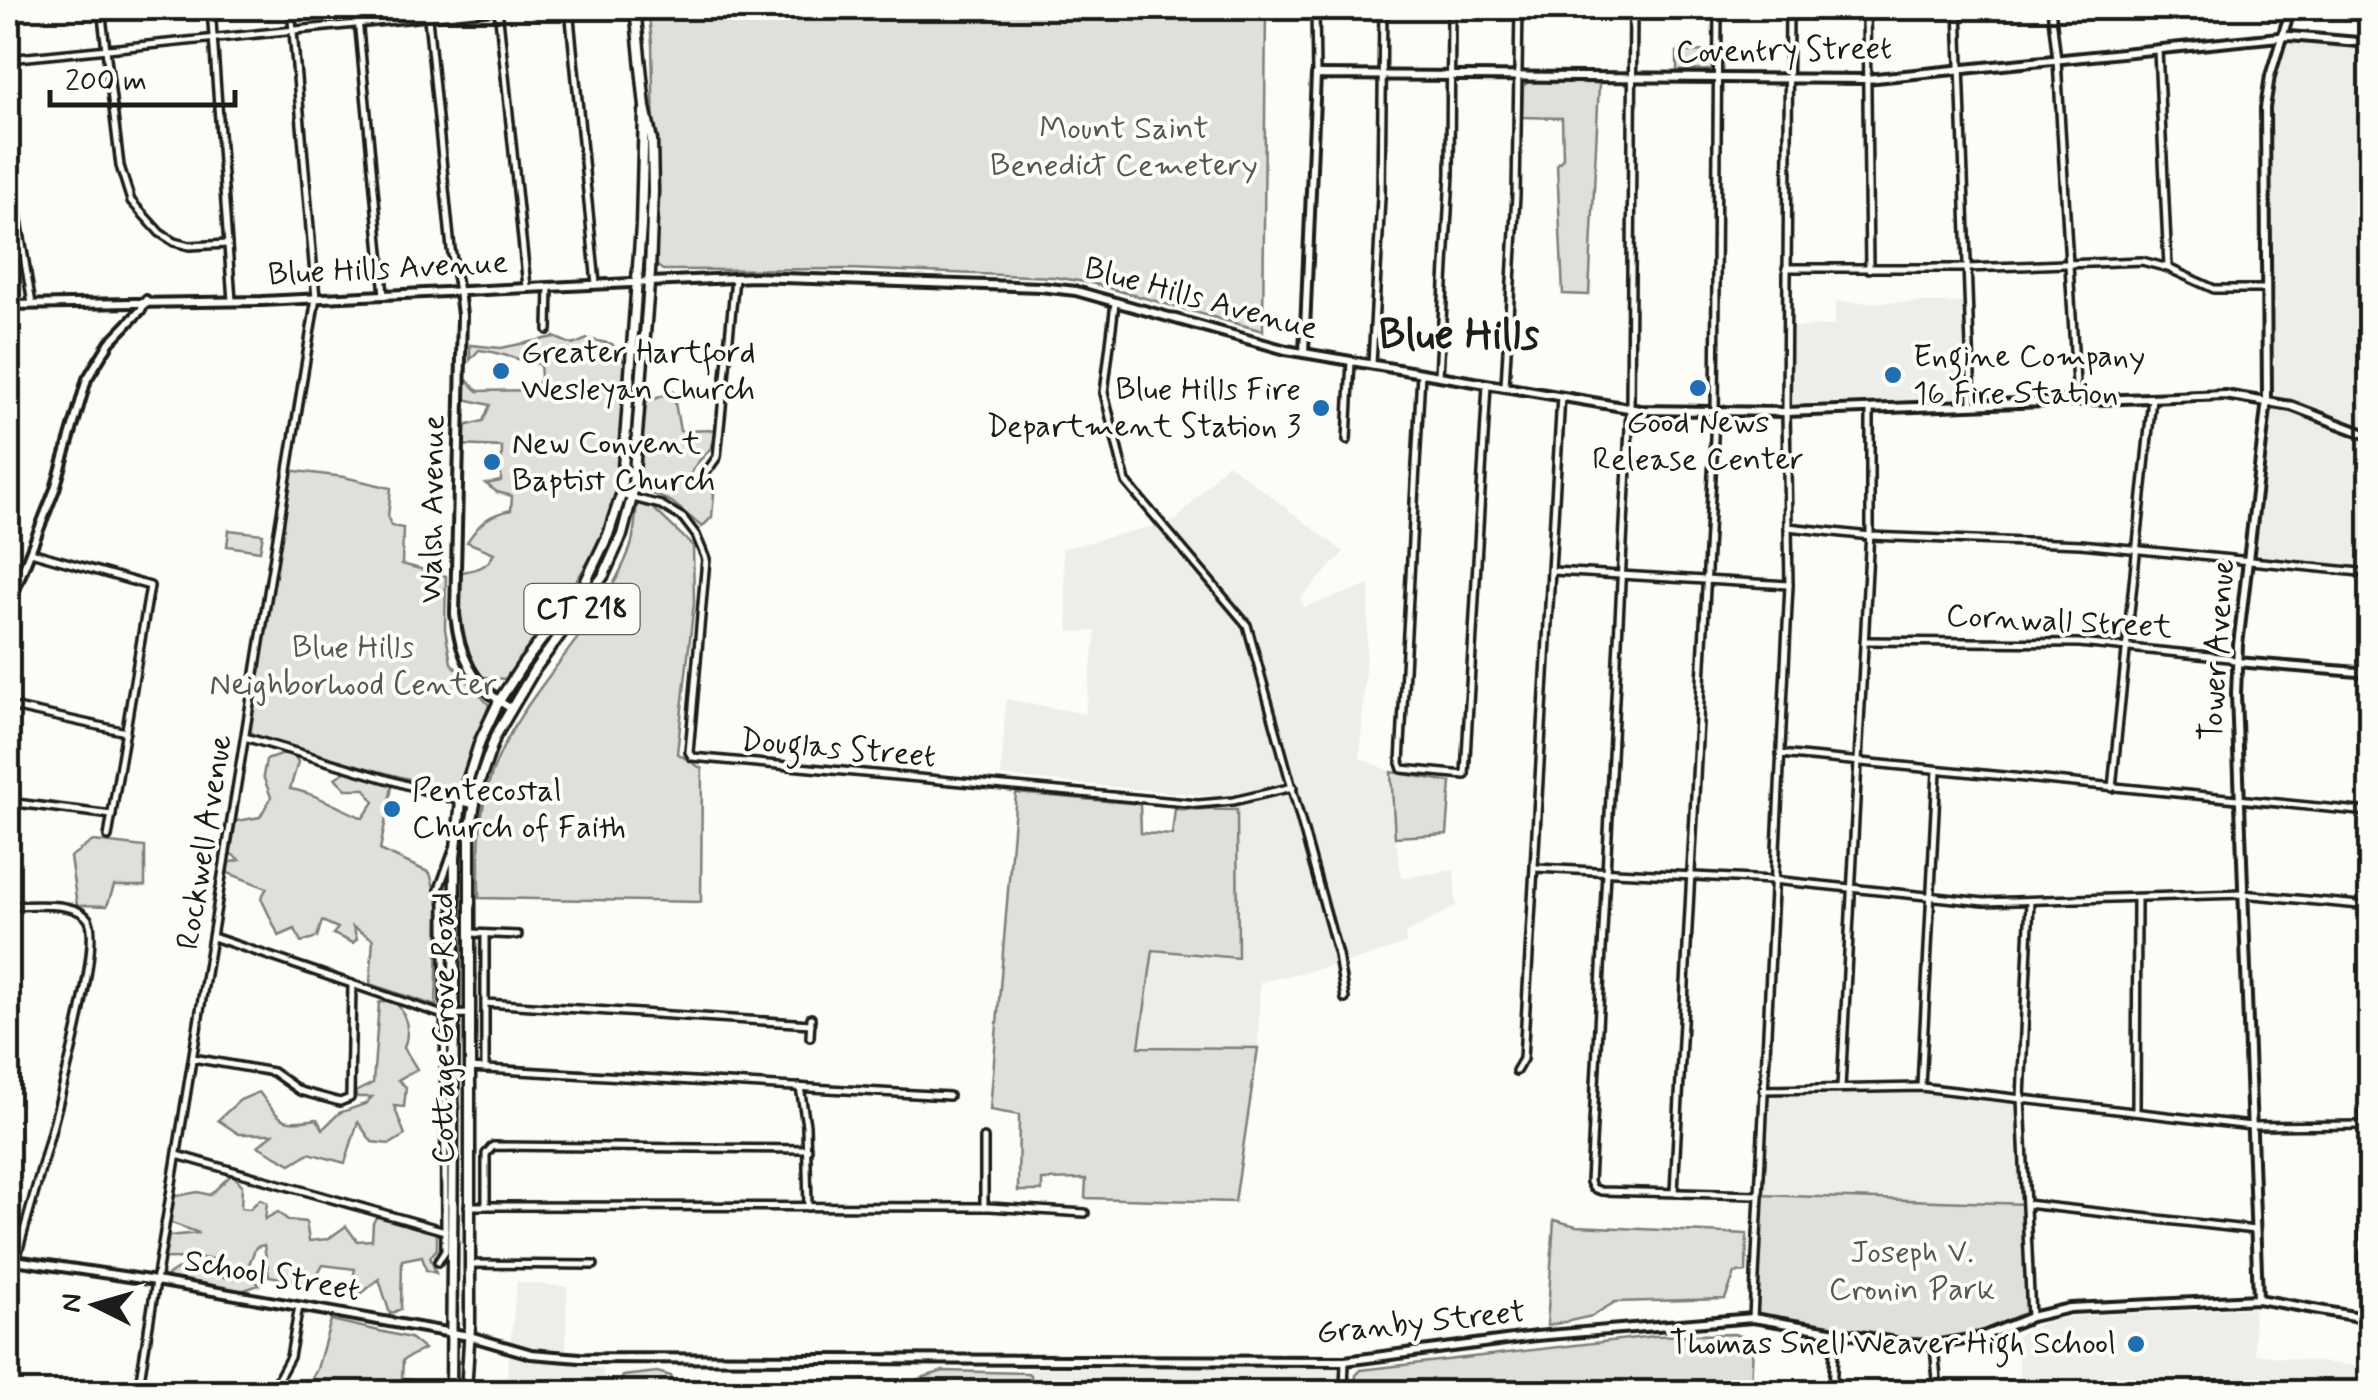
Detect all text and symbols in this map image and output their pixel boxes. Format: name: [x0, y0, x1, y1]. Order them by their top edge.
street label: Coventry Street: [1675, 28, 1893, 74]
scale bar: [50, 45, 235, 107]
text: 200 m: [65, 62, 147, 101]
park label: Mount Saint Benedict Cemetery: [990, 108, 1258, 187]
street label: Blue Hills Avenue: [267, 242, 509, 296]
street label: Blue Hills Avenue: [1080, 248, 1322, 350]
district label: Blue Hills: [1379, 309, 1540, 364]
place label: Greater Hartford Wesleyan Church: [521, 332, 756, 411]
place label: Engine Company 16 Fire Station: [1913, 336, 2145, 415]
marker: Greater Hartford Wesleyan Church: [490, 360, 512, 382]
marker: Engine Company 16 Fire Station: [1882, 364, 1904, 386]
place label: Blue Hills Fire Department Station 3: [986, 369, 1301, 448]
marker: Good News Release Center: [1687, 377, 1709, 399]
marker: Blue Hills Fire Department Station 3: [1310, 397, 1332, 419]
place label: Good News Release Center: [1592, 402, 1804, 481]
street label: Walsh Avenue: [410, 414, 456, 604]
place label: New Convent Baptist Church: [512, 423, 715, 502]
marker: New Convent Baptist Church: [481, 451, 503, 473]
street label: Tower Avenue: [2191, 557, 2245, 743]
road number: CT 218: [524, 584, 640, 634]
street label: Cornwall Street: [1945, 595, 2173, 649]
park label: Blue Hills Neighborhood Center: [209, 627, 497, 706]
street label: Douglas Street: [738, 720, 938, 781]
street label: Rockwell Avenue: [167, 731, 243, 953]
place label: Pentecostal Church of Faith: [412, 770, 626, 849]
marker: Pentecostal Church of Faith: [381, 798, 403, 820]
street label: Cottage Grove Road: [423, 892, 465, 1164]
park label: Joseph V. Cronin Park: [1829, 1232, 1995, 1311]
street label: School Street: [181, 1240, 363, 1312]
north arrow: [45, 1255, 145, 1355]
street label: Granby Street: [1314, 1291, 1528, 1355]
text: N: [53, 1292, 92, 1314]
place label: Thomas Snell Weaver High School: [1669, 1323, 2116, 1368]
marker: Thomas Snell Weaver High School: [2125, 1333, 2147, 1355]

